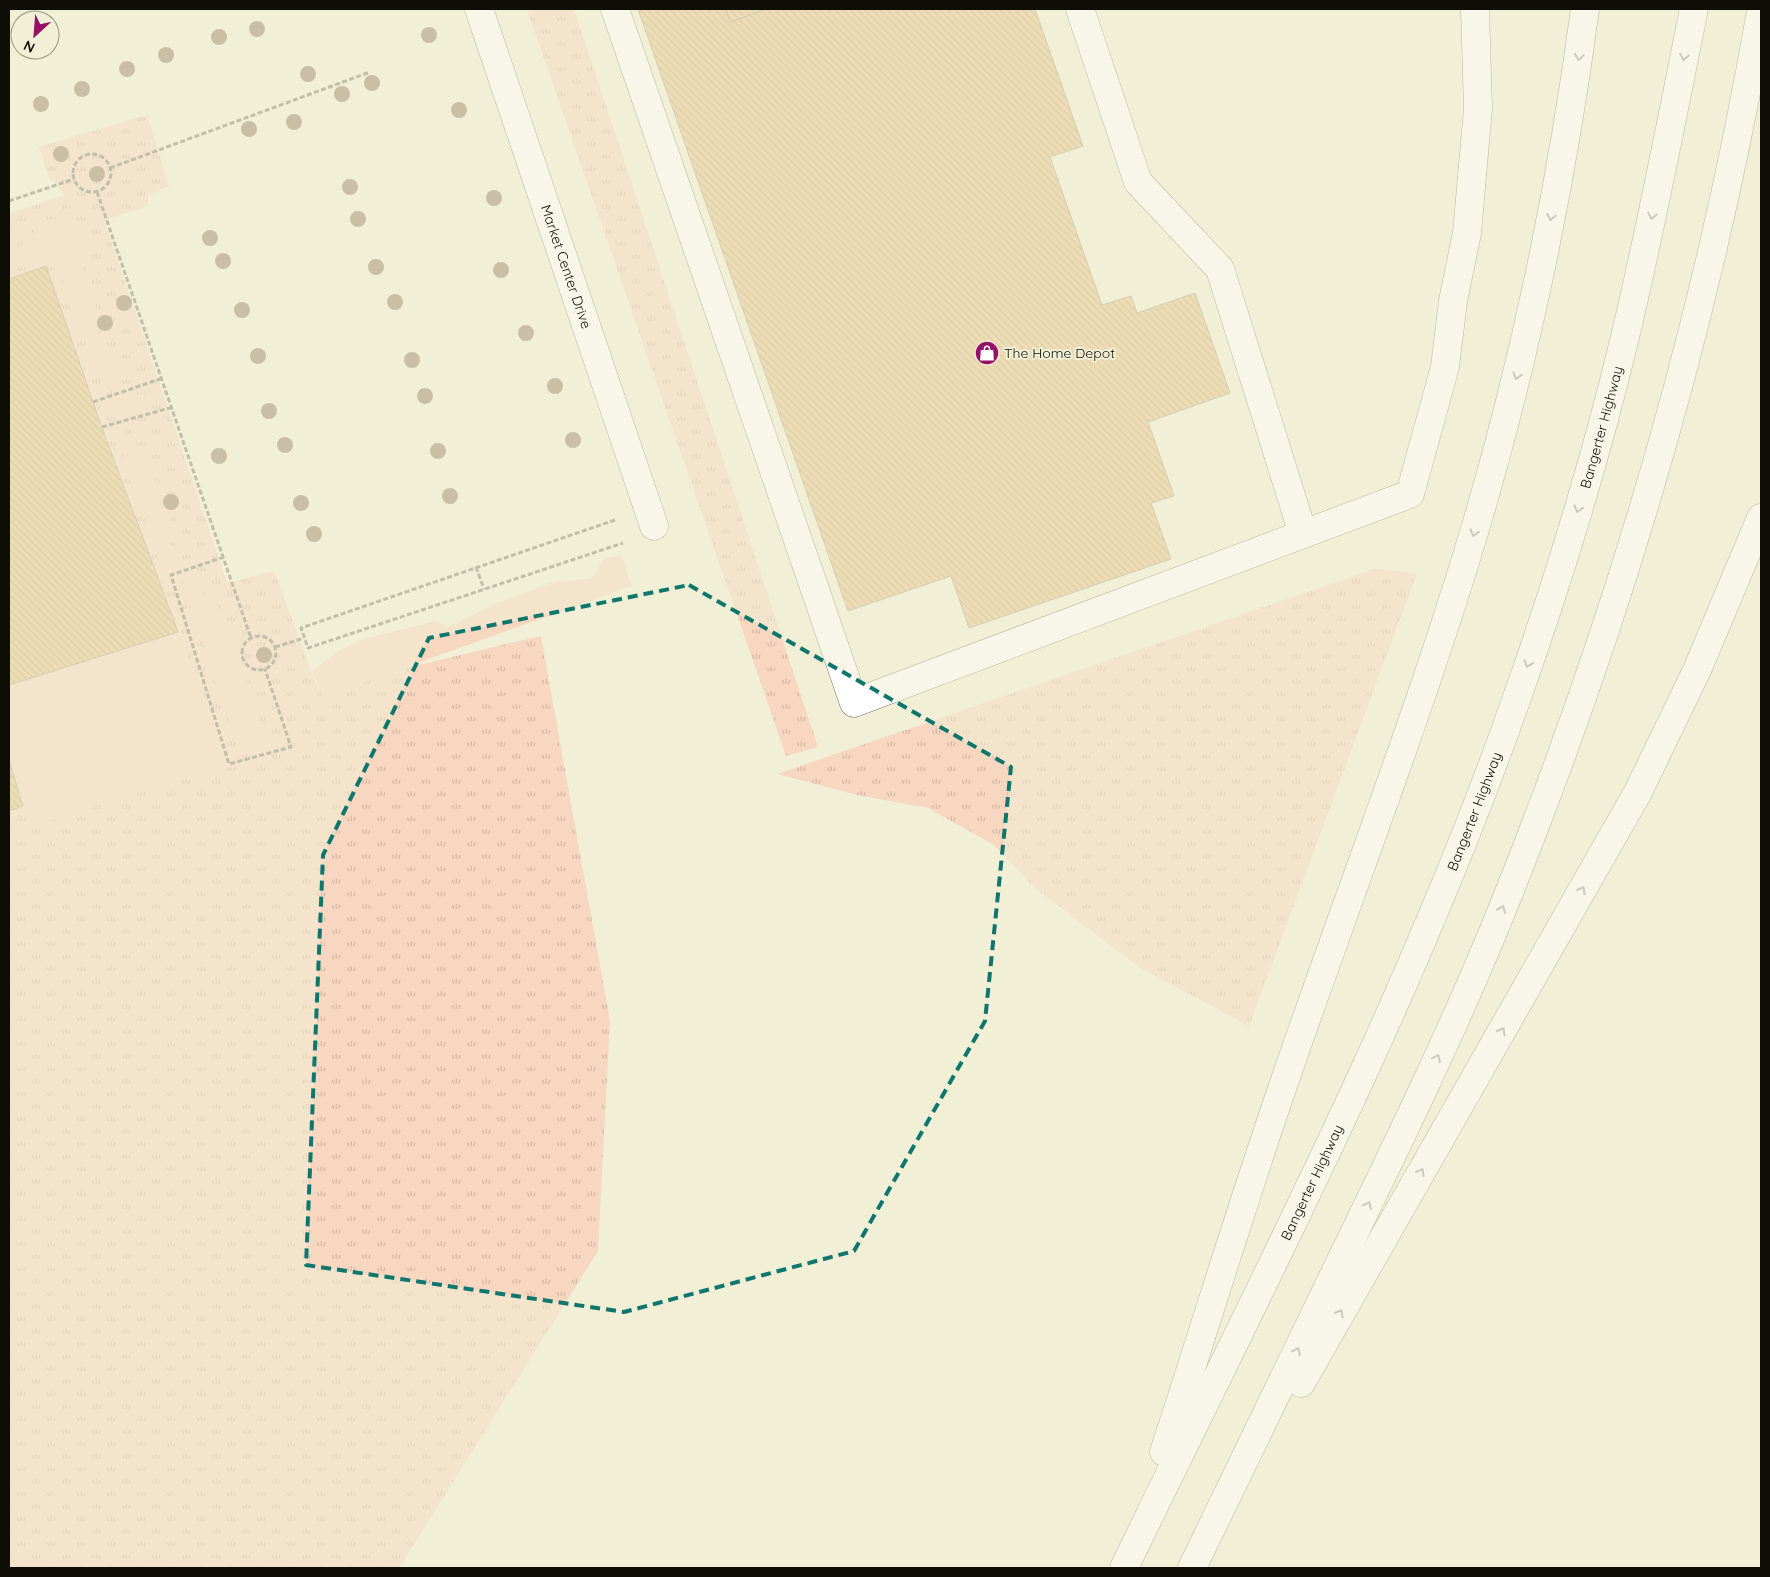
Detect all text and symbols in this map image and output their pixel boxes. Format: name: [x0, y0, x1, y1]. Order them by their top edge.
north arrow: [10, 10, 60, 60]
text: N: [21, 36, 38, 57]
one-way arrow: [1680, 52, 1690, 61]
one-way arrow: [1574, 53, 1585, 61]
street label: Market Center Drive: [537, 202, 596, 331]
one-way arrow: [1648, 212, 1658, 220]
one-way arrow: [1547, 213, 1557, 222]
shop icon: The Home Depot: [974, 340, 1000, 366]
place label: The Home Depot: [1004, 344, 1115, 362]
street label: Bangerter Highway: [1576, 364, 1627, 490]
one-way arrow: [1512, 371, 1523, 380]
one-way arrow: [1573, 504, 1583, 513]
one-way arrow: [1470, 528, 1480, 536]
one-way arrow: [1524, 659, 1534, 667]
street label: Bangerter Highway: [1443, 750, 1506, 874]
one-way arrow: [1576, 887, 1586, 896]
one-way arrow: [1496, 905, 1506, 914]
one-way arrow: [1495, 1028, 1505, 1037]
one-way arrow: [1431, 1054, 1442, 1063]
street label: Bangerter Highway: [1277, 1122, 1347, 1243]
one-way arrow: [1414, 1169, 1424, 1178]
one-way arrow: [1362, 1201, 1372, 1210]
one-way arrow: [1334, 1310, 1344, 1319]
one-way arrow: [1291, 1347, 1301, 1356]

